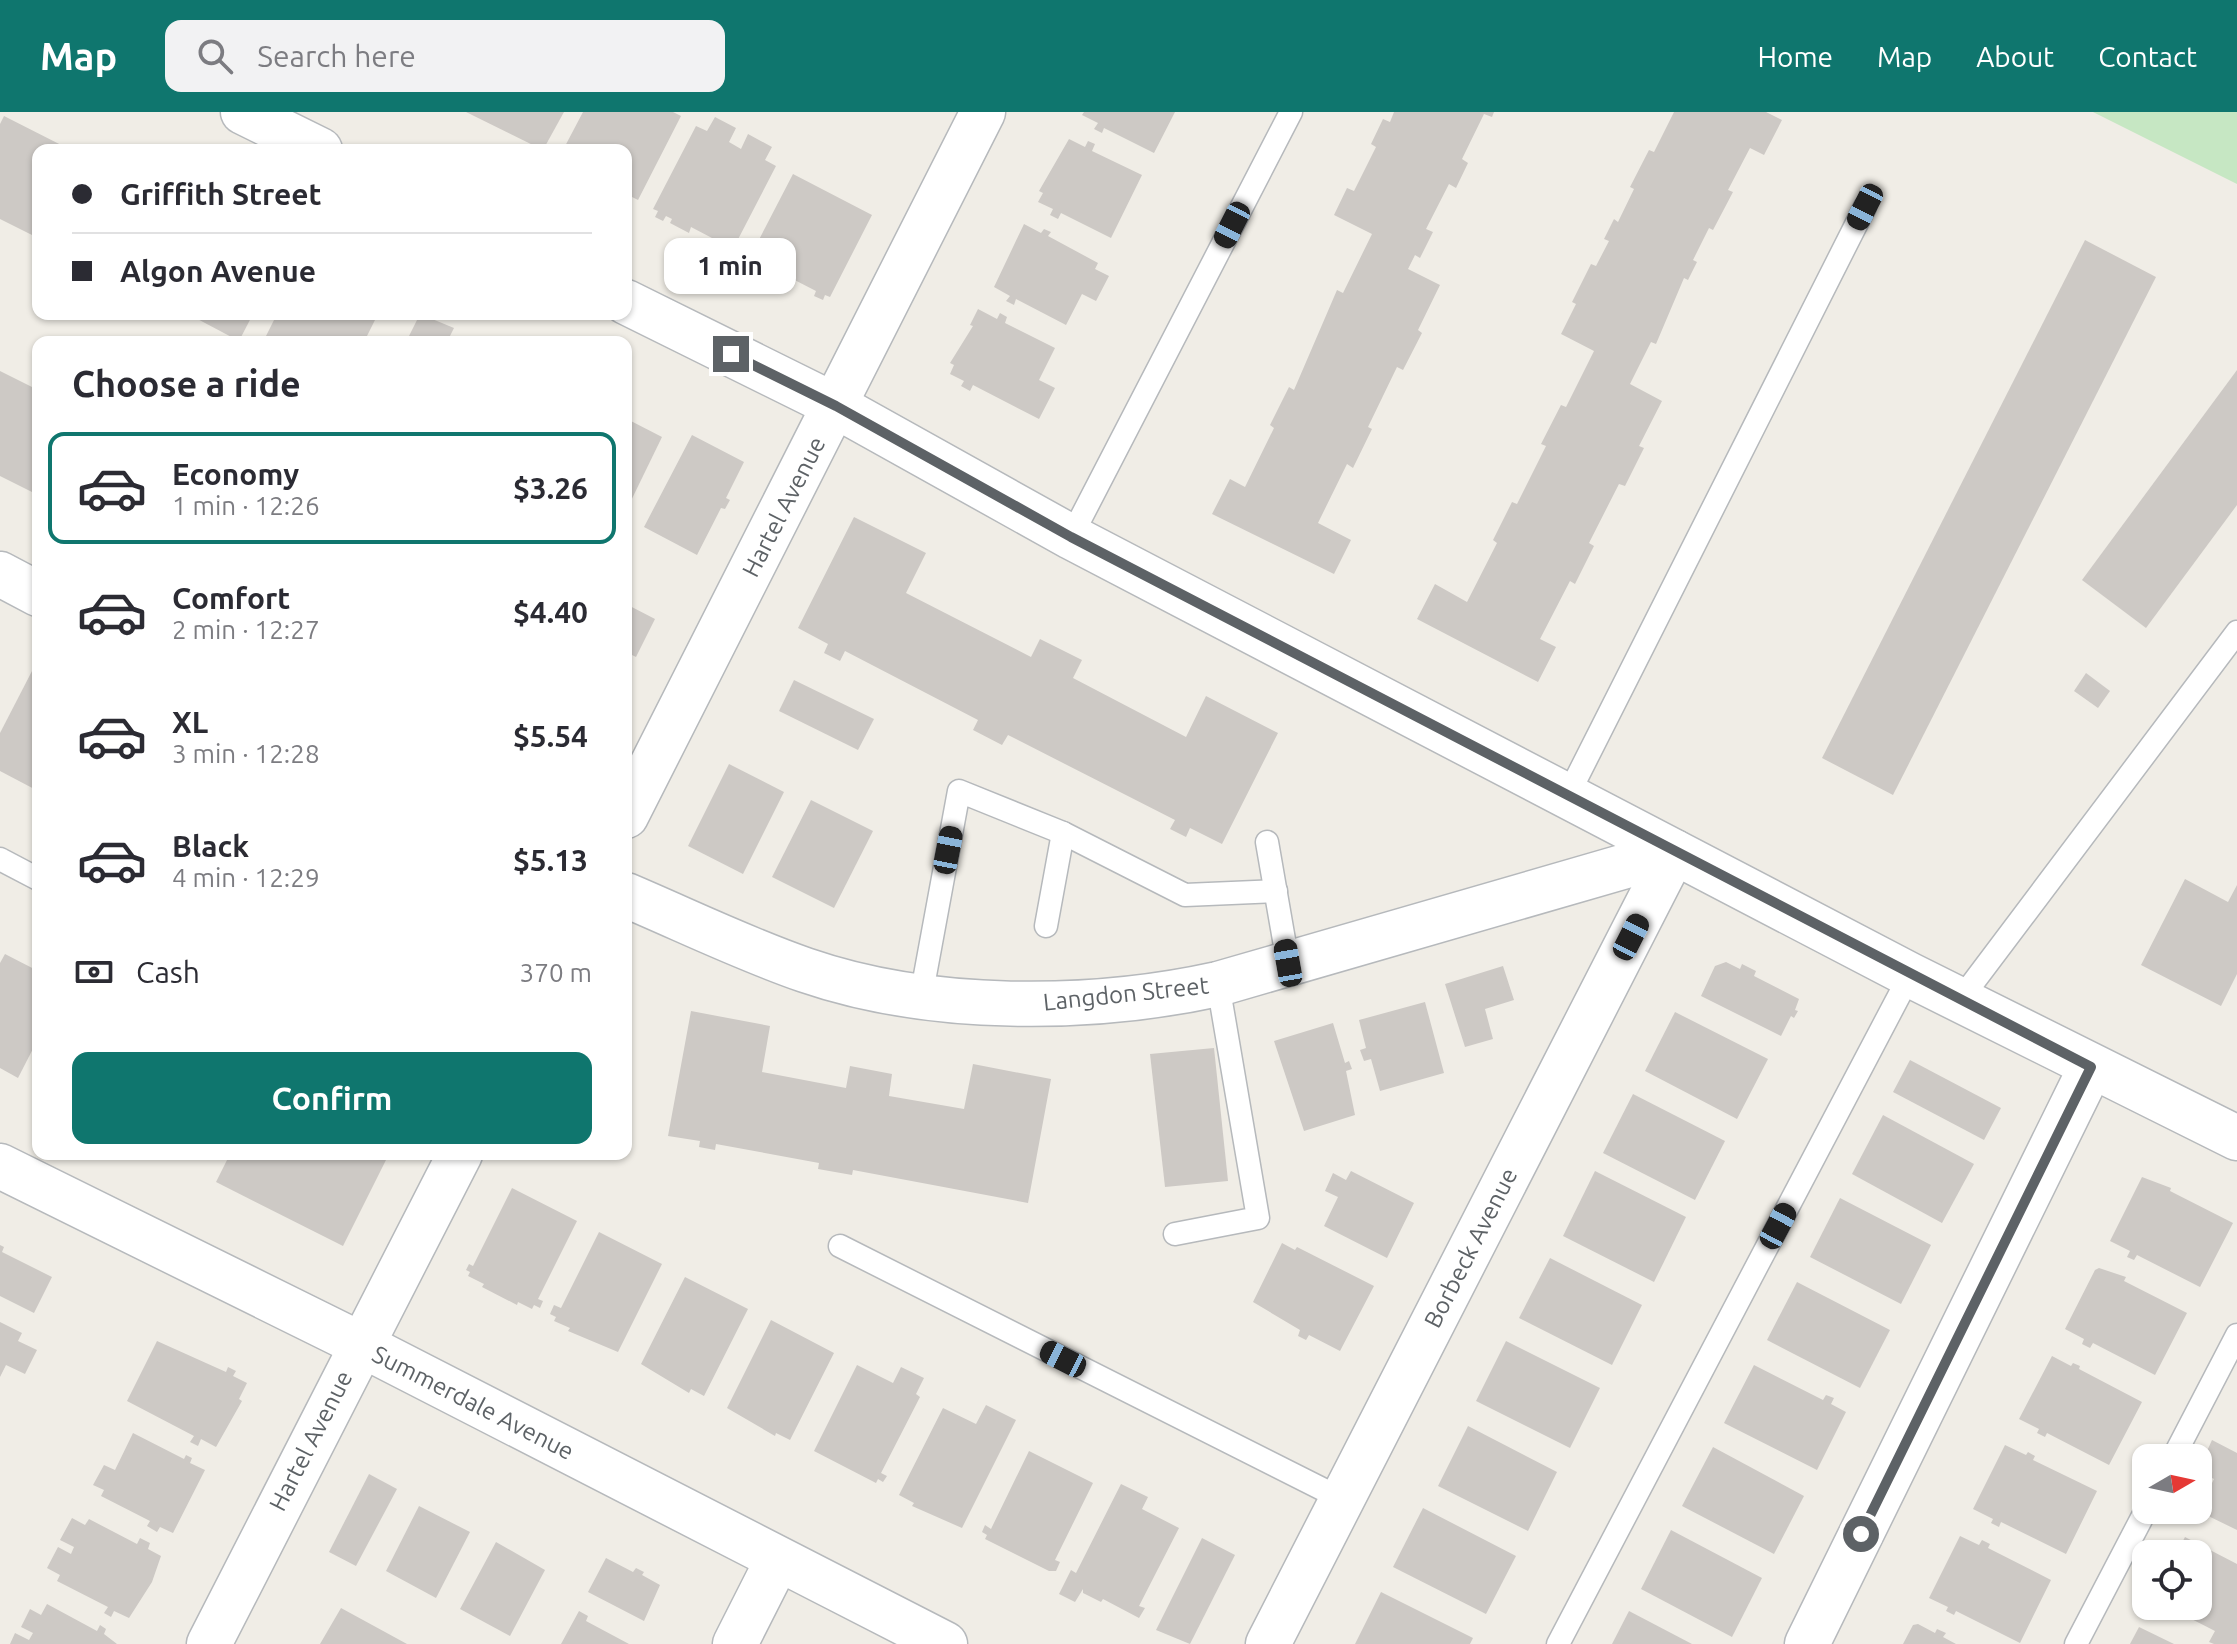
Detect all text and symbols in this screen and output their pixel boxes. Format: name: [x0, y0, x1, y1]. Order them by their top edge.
search box: [165, 20, 725, 92]
icon: search: [193, 34, 237, 78]
text: Map: [40, 35, 117, 77]
text: Search here: [257, 39, 416, 73]
text: Home: [1758, 41, 1833, 72]
text: Map: [1877, 41, 1932, 72]
text: About: [1976, 41, 2054, 72]
text: Contact: [2098, 41, 2197, 72]
text: Griffith Street: [120, 177, 322, 211]
car: [1843, 180, 1887, 234]
car: [1210, 198, 1254, 252]
callout: 1 min: [665, 238, 797, 294]
text: 1 min: [697, 251, 763, 280]
text: Algon Avenue: [120, 254, 316, 288]
route end: [713, 336, 749, 372]
text: Choose a ride: [72, 363, 301, 404]
street label: Hartel Avenue: [737, 432, 830, 581]
icon: car: [76, 452, 148, 524]
text: Economy: [172, 457, 299, 491]
text: $3.26: [513, 471, 588, 505]
text: 1 min · 12:26: [172, 491, 320, 520]
icon: car: [76, 576, 148, 648]
text: Comfort: [172, 581, 290, 615]
text: $4.40: [513, 595, 588, 629]
text: 2 min · 12:27: [172, 615, 320, 644]
icon: car: [76, 700, 148, 772]
text: XL: [172, 705, 208, 739]
text: $5.54: [513, 719, 588, 753]
text: 3 min · 12:28: [172, 739, 320, 768]
icon: car: [76, 824, 148, 896]
car: [932, 824, 964, 876]
text: Black: [172, 829, 249, 863]
text: $5.13: [513, 843, 588, 877]
text: 4 min · 12:29: [172, 863, 320, 892]
car: [1609, 910, 1653, 964]
car: [1272, 937, 1304, 989]
icon: cash: [72, 950, 116, 994]
text: Cash: [136, 955, 200, 989]
text: 370 m: [520, 958, 592, 987]
street label: Langdon Street: [1042, 971, 1211, 1016]
button: Confirm: [72, 1052, 592, 1144]
street label: Borbeck Avenue: [1419, 1164, 1522, 1332]
car: [1756, 1199, 1800, 1253]
car: [1036, 1337, 1090, 1381]
street label: Summerdale Avenue: [368, 1340, 578, 1465]
street label: Hartel Avenue: [264, 1366, 357, 1515]
north arrow: [2132, 1444, 2212, 1524]
map controls: [2132, 1444, 2212, 1620]
route start: [1843, 1516, 1879, 1552]
button: locate: [2132, 1540, 2212, 1620]

